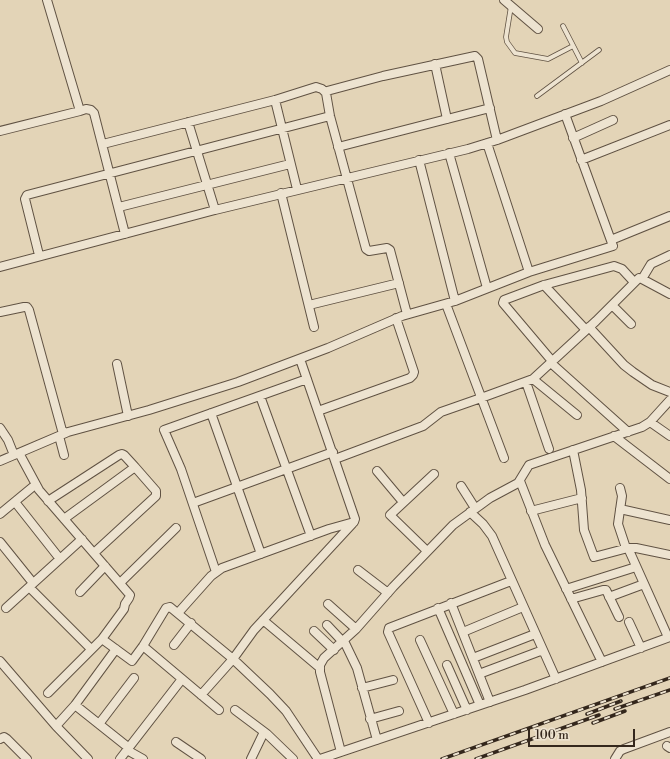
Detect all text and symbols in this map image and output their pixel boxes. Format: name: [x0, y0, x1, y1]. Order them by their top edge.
scale bar: [530, 721, 637, 747]
text: 100 m: [535, 728, 569, 743]

